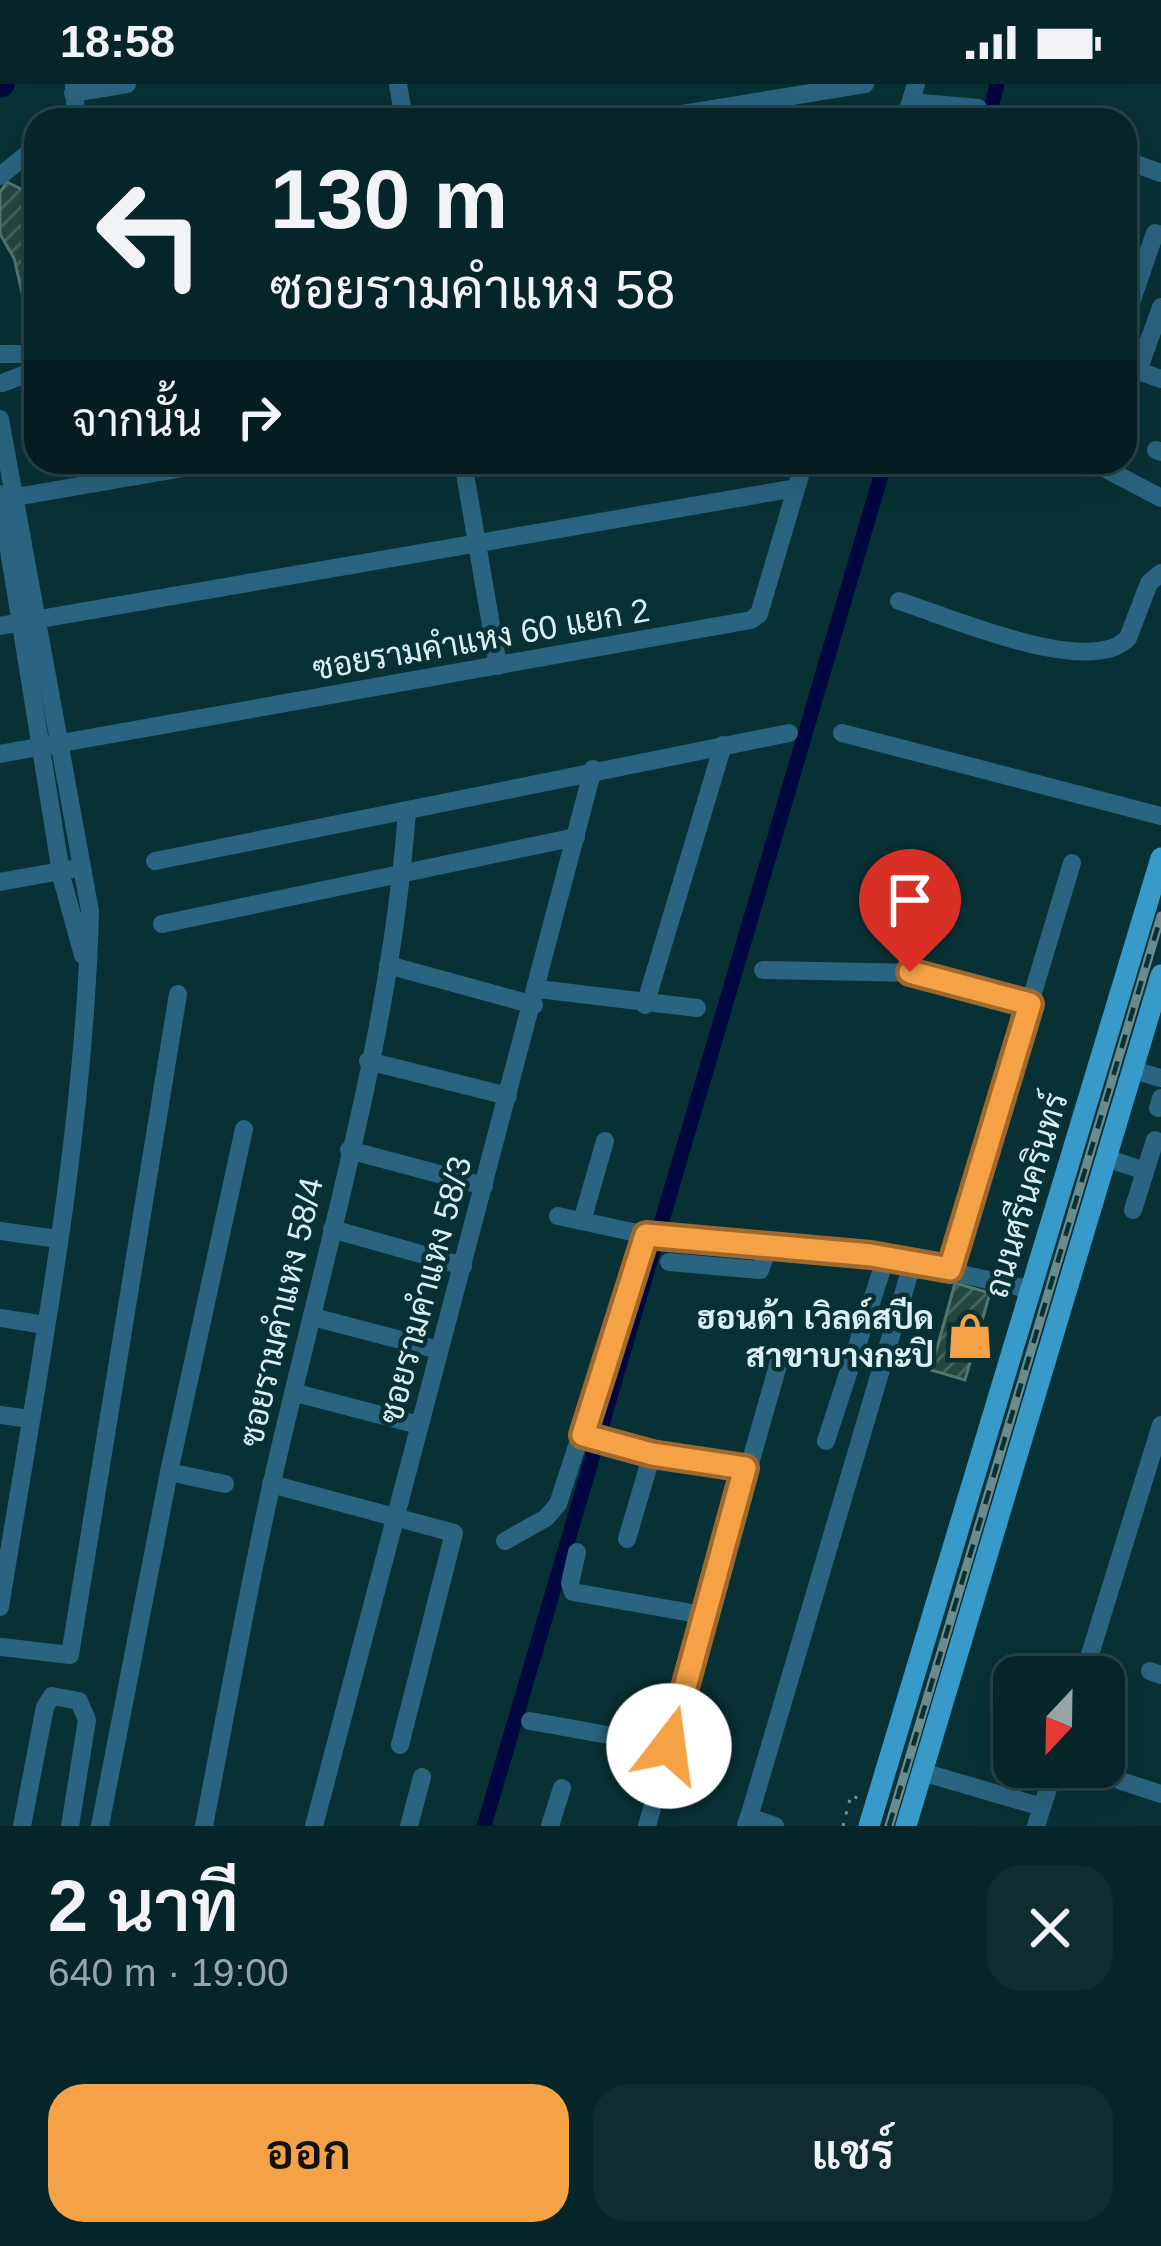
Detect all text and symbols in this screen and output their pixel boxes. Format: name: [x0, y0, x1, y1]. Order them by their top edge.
text: 18:58: [60, 16, 175, 67]
text: 130 m: [270, 152, 508, 246]
icon: left: [72, 156, 228, 312]
text: ซอยรามคำแหง 58: [270, 259, 675, 319]
icon: right: [226, 384, 292, 450]
text: จากนั้น: [72, 395, 202, 446]
street label: ซอยรามคำแหง 60 แยก 2: [310, 591, 652, 687]
pin: [859, 849, 961, 972]
icon: arrive: [877, 867, 943, 933]
street label: ถนนศรีนครินทร์: [976, 1088, 1075, 1302]
street label: ซอยรามคำแหง 58/3: [372, 1152, 478, 1428]
street label: ซอยรามคำแหง 58/4: [232, 1174, 330, 1450]
place label: ฮอนด้า เวิลด์สปีด สาขาบางกะปิ: [697, 1297, 934, 1374]
shop icon: ฮอนด้า เวิลด์สปีด สาขาบางกะปิ: [945, 1311, 995, 1361]
north arrow: [993, 1656, 1125, 1788]
map controls: [993, 1656, 1125, 1788]
position arrow: [606, 1683, 732, 1809]
button: close: [987, 1865, 1113, 1991]
text: 2 นาที: [48, 1866, 239, 1946]
text: 640 m · 19:00: [48, 1951, 289, 1994]
button: ออก: [48, 2084, 569, 2222]
button: แชร์: [593, 2084, 1113, 2222]

